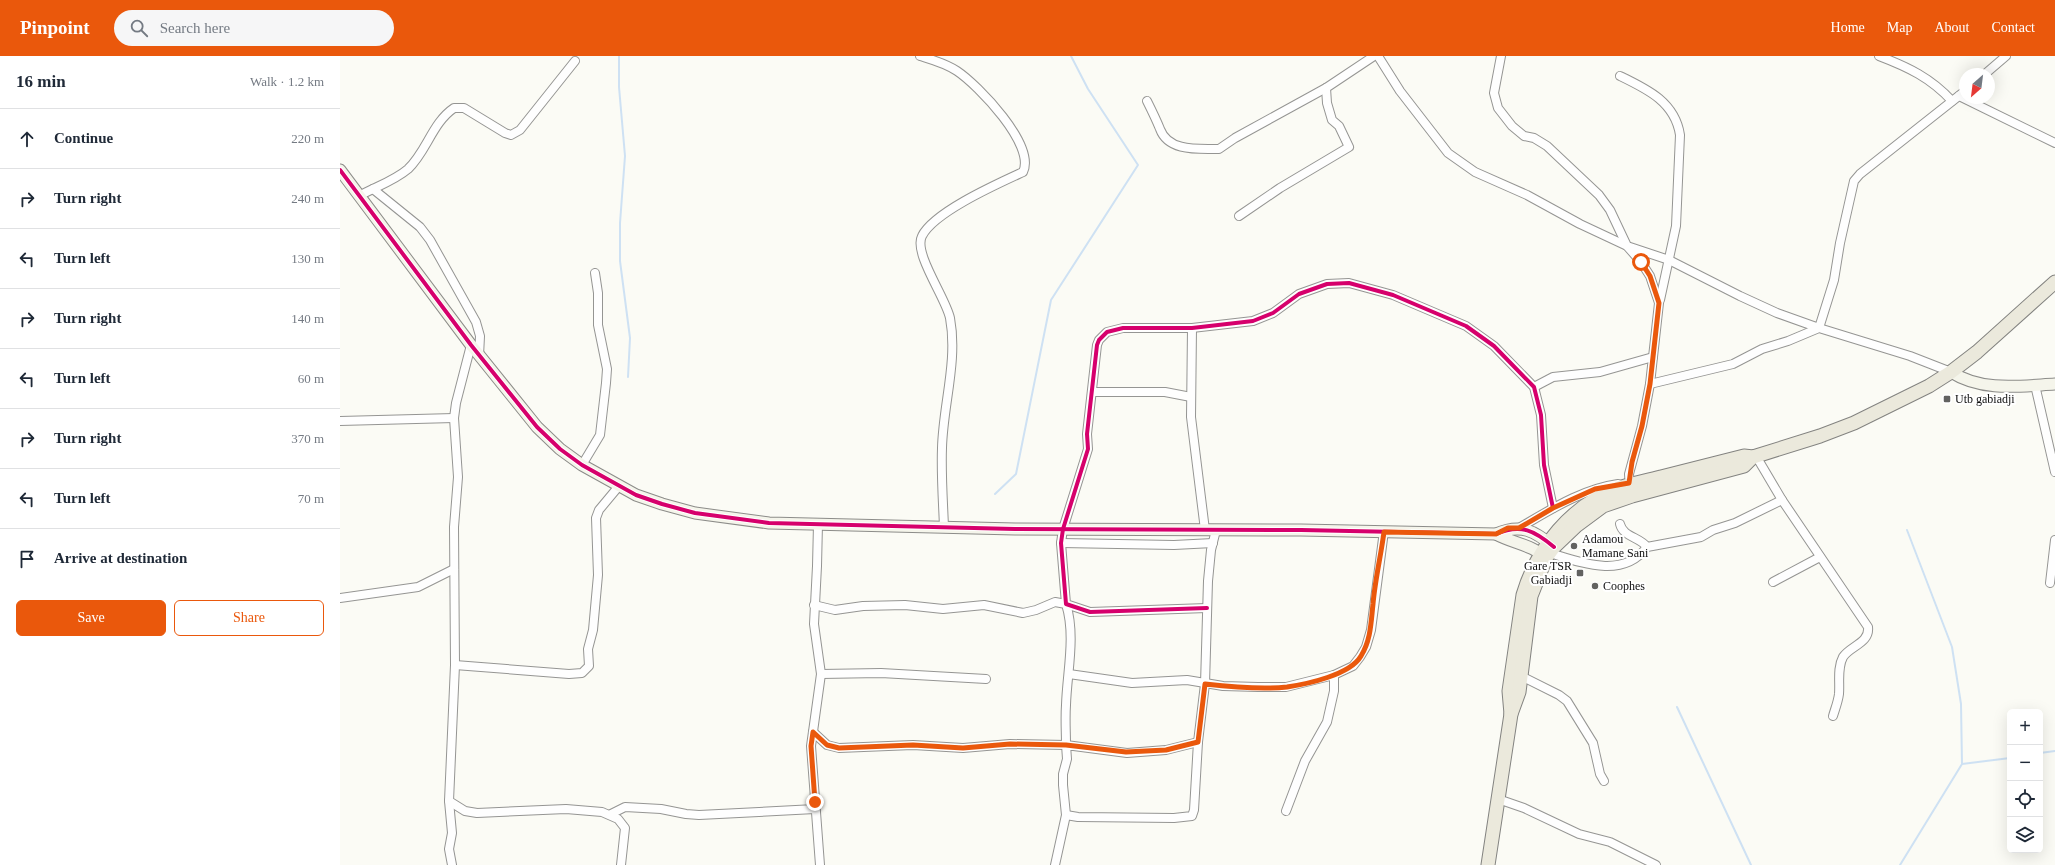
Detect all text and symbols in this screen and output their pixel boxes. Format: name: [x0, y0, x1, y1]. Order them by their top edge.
search box: [114, 10, 394, 46]
text: Pinpoint: [20, 17, 90, 38]
icon: search: [128, 17, 150, 39]
text: Search here: [160, 20, 230, 36]
text: Home: [1831, 20, 1865, 35]
text: Map: [1887, 20, 1912, 35]
text: About: [1934, 20, 1969, 35]
text: Contact: [1991, 20, 2035, 35]
north arrow: [1959, 68, 1995, 104]
text: 16 min: [16, 72, 66, 91]
text: Walk · 1.2 km: [250, 74, 324, 89]
icon: ahead: [16, 128, 38, 150]
text: Continue: [54, 130, 113, 146]
text: 220 m: [291, 131, 324, 146]
icon: right: [16, 188, 38, 210]
text: Turn right: [54, 190, 121, 206]
text: 240 m: [291, 191, 324, 206]
icon: left: [16, 248, 38, 270]
text: Turn left: [54, 250, 111, 266]
text: 130 m: [291, 251, 324, 266]
route start: [1632, 253, 1650, 271]
icon: right: [16, 308, 38, 330]
text: Turn right: [54, 310, 121, 326]
text: 140 m: [291, 311, 324, 326]
icon: left: [16, 368, 38, 390]
text: Turn left: [54, 370, 111, 386]
text: 60 m: [298, 371, 324, 386]
place label: Utb gabiadji: [1955, 392, 2015, 406]
marker: Utb gabiadji: [1942, 394, 1952, 404]
icon: right: [16, 428, 38, 450]
text: Turn right: [54, 430, 121, 446]
text: 370 m: [291, 431, 324, 446]
icon: left: [16, 488, 38, 510]
text: Turn left: [54, 490, 111, 506]
text: 70 m: [298, 491, 324, 506]
place label: Adamou Mamane Sani: [1582, 532, 1649, 560]
marker: Adamou Mamane Sani: [1569, 541, 1579, 551]
icon: arrive: [16, 548, 38, 570]
text: Arrive at destination: [54, 550, 187, 566]
place label: Gare TSR Gabiadji: [1524, 559, 1573, 587]
marker: Gare TSR Gabiadji: [1575, 568, 1585, 578]
place label: Coophes: [1603, 579, 1645, 593]
marker: Coophes: [1590, 581, 1600, 591]
button: Save: [16, 600, 166, 636]
button: Share: [174, 600, 324, 636]
map controls: [2007, 709, 2043, 853]
button: +: [2007, 709, 2043, 745]
button: −: [2007, 745, 2043, 781]
button: locate: [2007, 781, 2043, 817]
route end: [806, 793, 824, 811]
button: layers: [2007, 817, 2043, 853]

